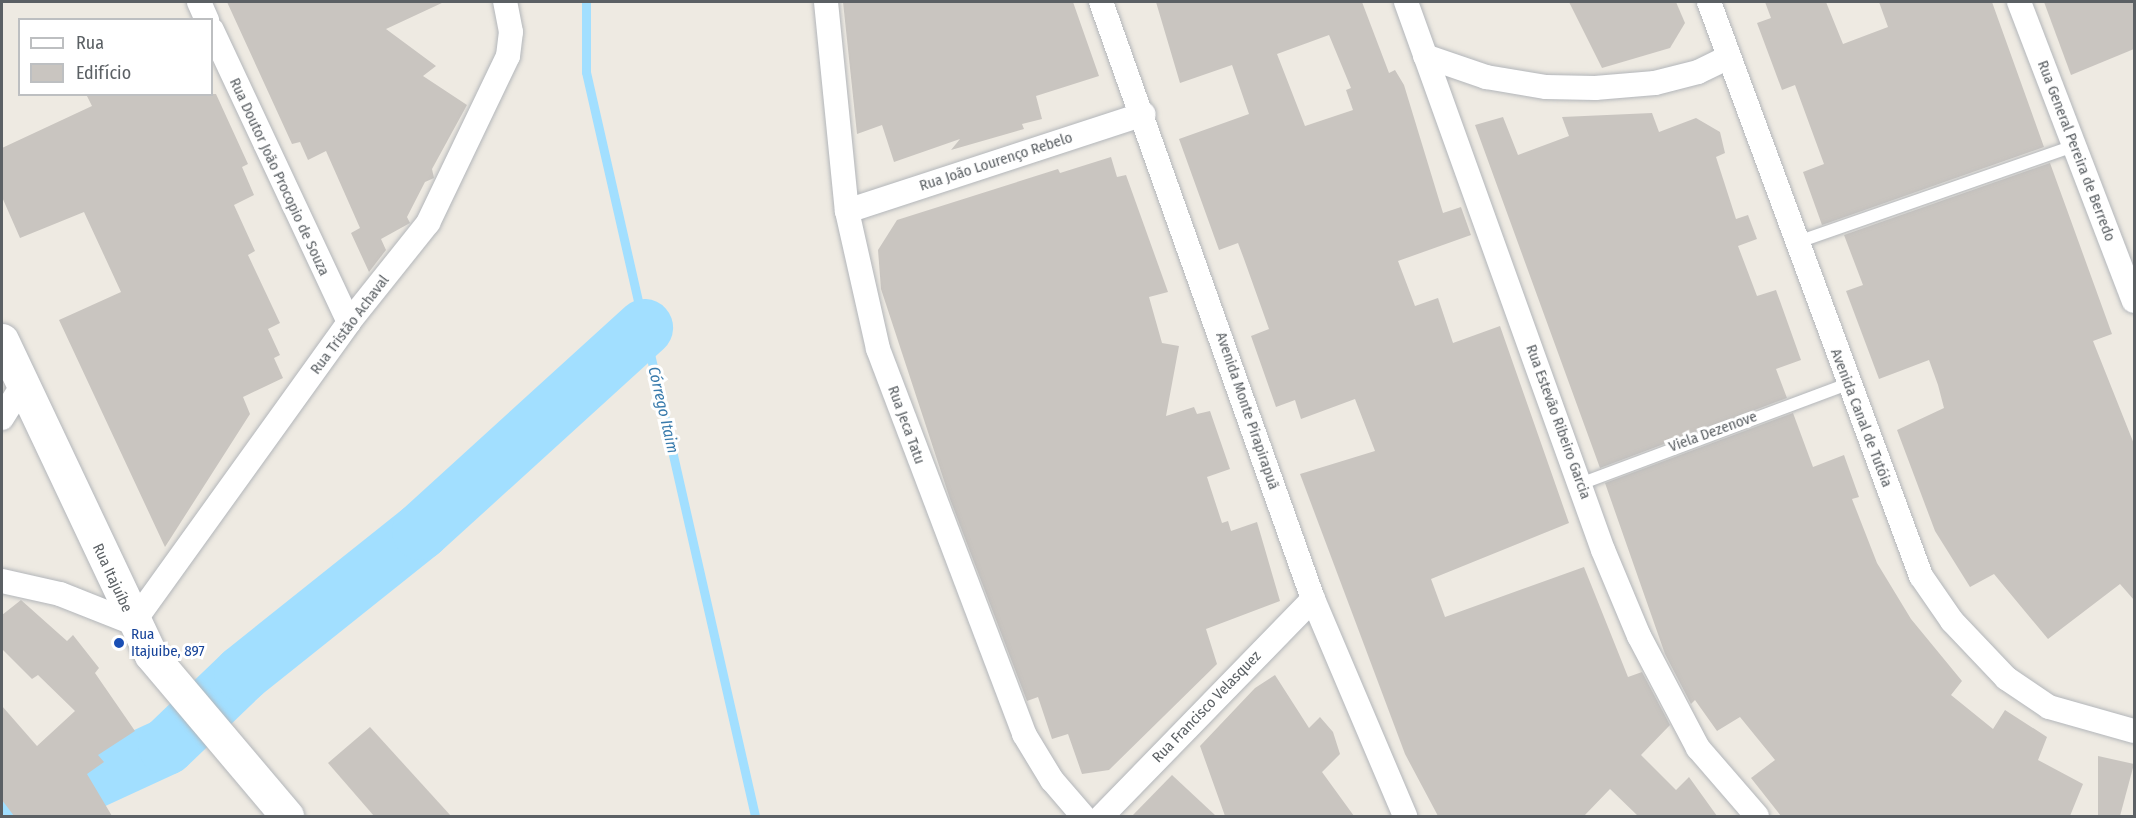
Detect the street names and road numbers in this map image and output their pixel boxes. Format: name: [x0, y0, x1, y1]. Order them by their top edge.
street label: Rua General Pereira de Berredo: [2033, 58, 2119, 244]
street label: Rua Doutor João Procopio de Souza: [225, 75, 333, 279]
street label: Rua João Lourenço Rebelo: [917, 129, 1075, 195]
street label: Rua Tristão Achaval: [307, 272, 393, 378]
street label: Avenida Monte Pirapirapuã: [1212, 330, 1282, 492]
street label: Rua Estevão Ribeiro Garcia: [1522, 342, 1594, 502]
street label: Avenida Canal de Tutóia: [1826, 346, 1896, 490]
street label: Rua Jeca Tatu: [884, 383, 928, 467]
street label: Viela Dezenove: [1666, 408, 1760, 456]
street label: Rua Itajuíbe: [88, 541, 136, 615]
street label: Rua Francisco Velasquez: [1149, 647, 1265, 767]

